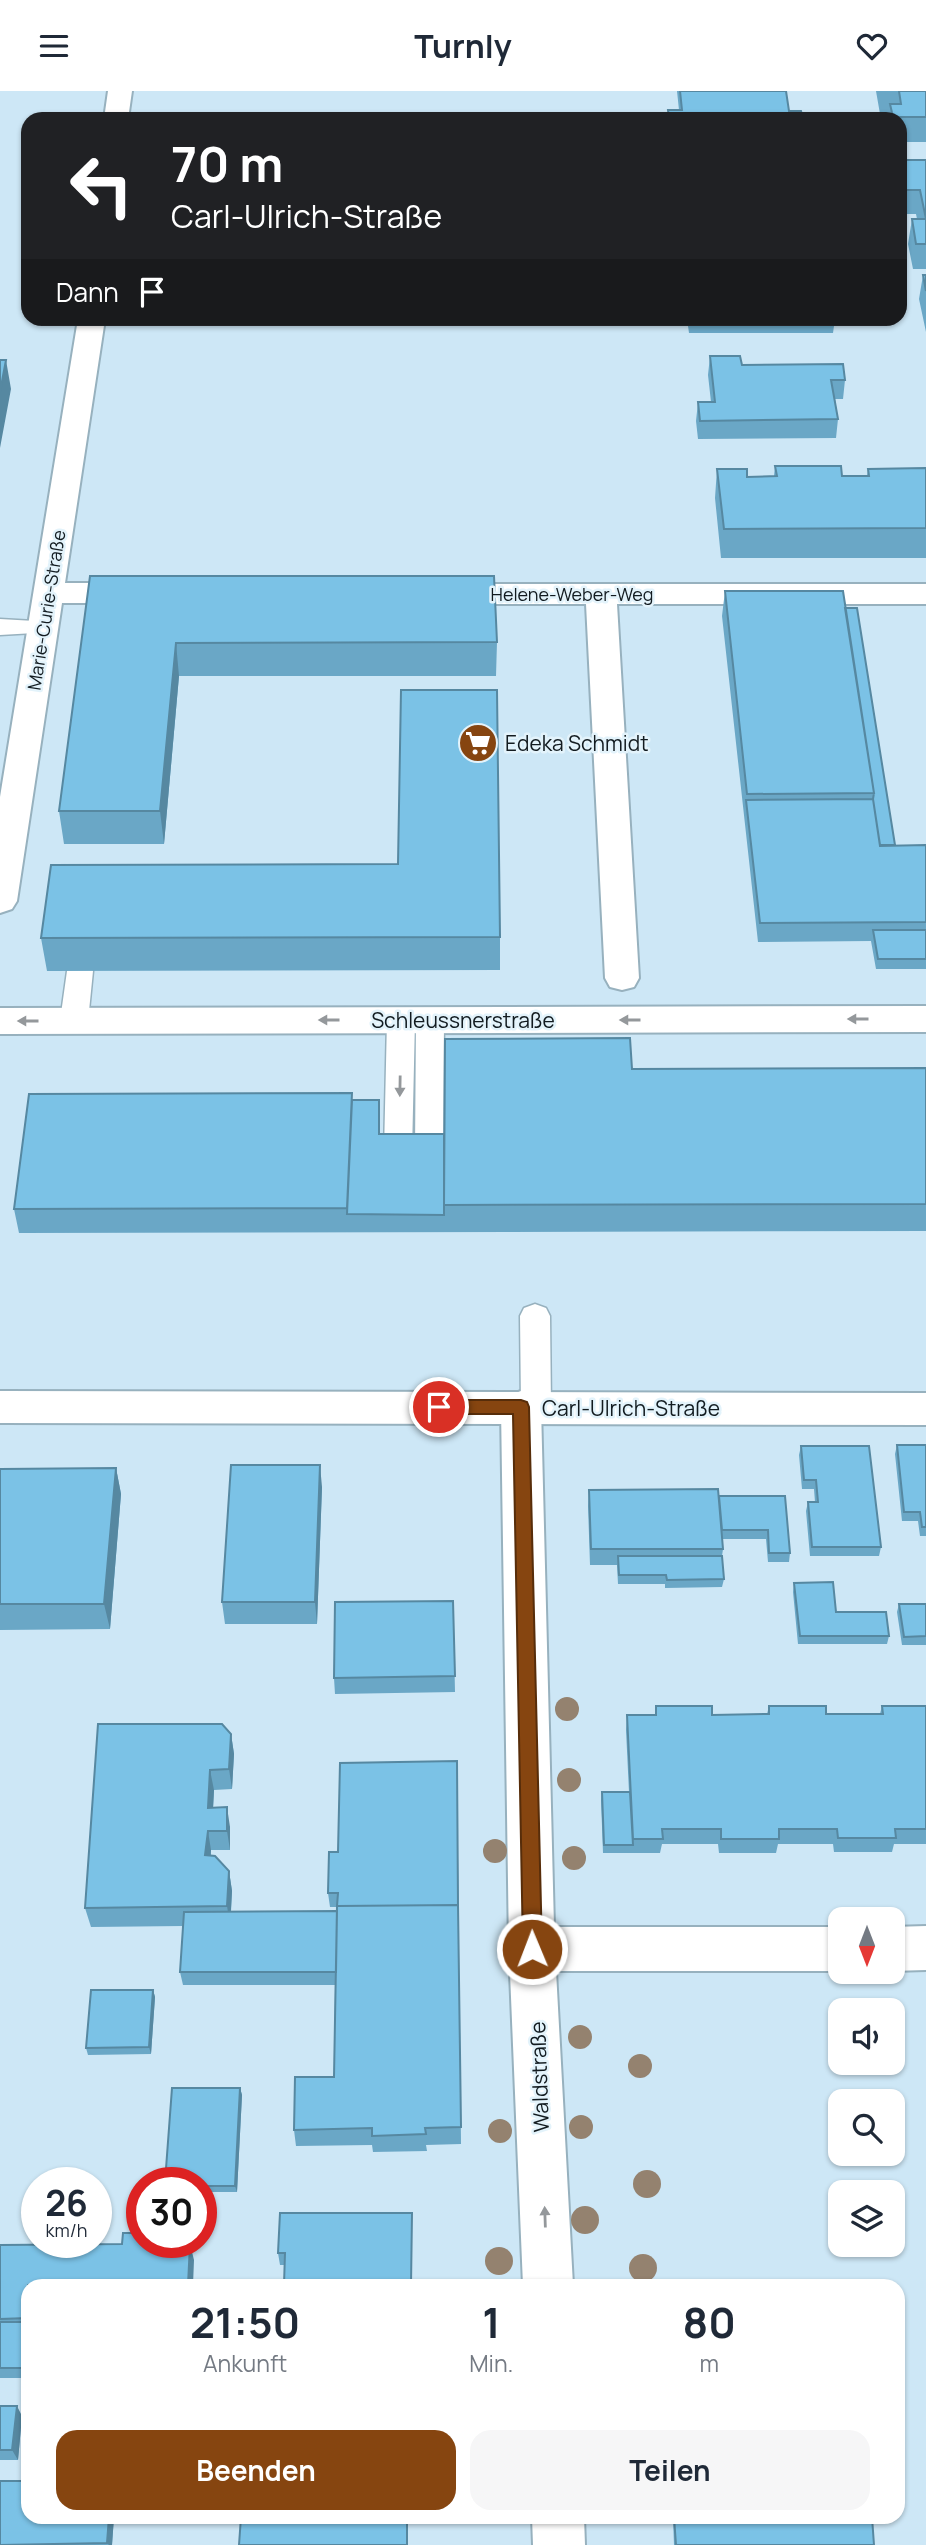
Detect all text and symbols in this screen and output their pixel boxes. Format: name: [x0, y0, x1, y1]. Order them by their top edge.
text: Turnly: [414, 24, 512, 68]
icon: menu: [35, 27, 73, 65]
icon: heart: [853, 27, 891, 65]
text: 70 m: [171, 130, 283, 197]
icon: left: [56, 140, 147, 231]
text: Carl-Ulrich-Straße: [171, 194, 442, 238]
icon: arrive: [133, 273, 171, 311]
text: Dann: [56, 274, 119, 310]
street label: Marie-Curie-Straße: [21, 528, 71, 692]
street label: Helene-Weber-Weg: [491, 582, 653, 606]
supermarket icon: Edeka Schmidt: [457, 722, 499, 764]
place label: Edeka Schmidt: [505, 729, 649, 757]
street label: Schleussnerstraße: [371, 1006, 555, 1034]
one-way arrow: [847, 1013, 869, 1025]
one-way arrow: [318, 1014, 340, 1026]
one-way arrow: [619, 1014, 641, 1026]
one-way arrow: [17, 1015, 39, 1027]
one-way arrow: [394, 1075, 405, 1097]
pin: [409, 1377, 469, 1437]
icon: arrive: [420, 1388, 458, 1426]
street label: Carl-Ulrich-Straße: [542, 1394, 720, 1422]
north arrow: [828, 1907, 905, 1985]
map controls: [828, 1907, 905, 2257]
position arrow: [495, 1912, 569, 1986]
button: sound: [828, 1998, 905, 2075]
street label: Waldstraße: [523, 2021, 555, 2133]
button: search: [828, 2089, 905, 2166]
speed limit sign: 30: [126, 2167, 217, 2258]
text: 26: [45, 2179, 88, 2227]
button: layers: [828, 2180, 905, 2257]
one-way arrow: [539, 2206, 550, 2228]
text: km/h: [46, 2218, 87, 2242]
text: 21:50: [190, 2293, 300, 2351]
text: 1: [482, 2293, 501, 2351]
text: 80: [683, 2293, 736, 2351]
text: Ankunft: [203, 2347, 287, 2379]
text: Min.: [469, 2347, 513, 2379]
text: m: [699, 2347, 719, 2379]
button: Beenden: [56, 2430, 456, 2510]
button: Teilen: [470, 2430, 870, 2510]

